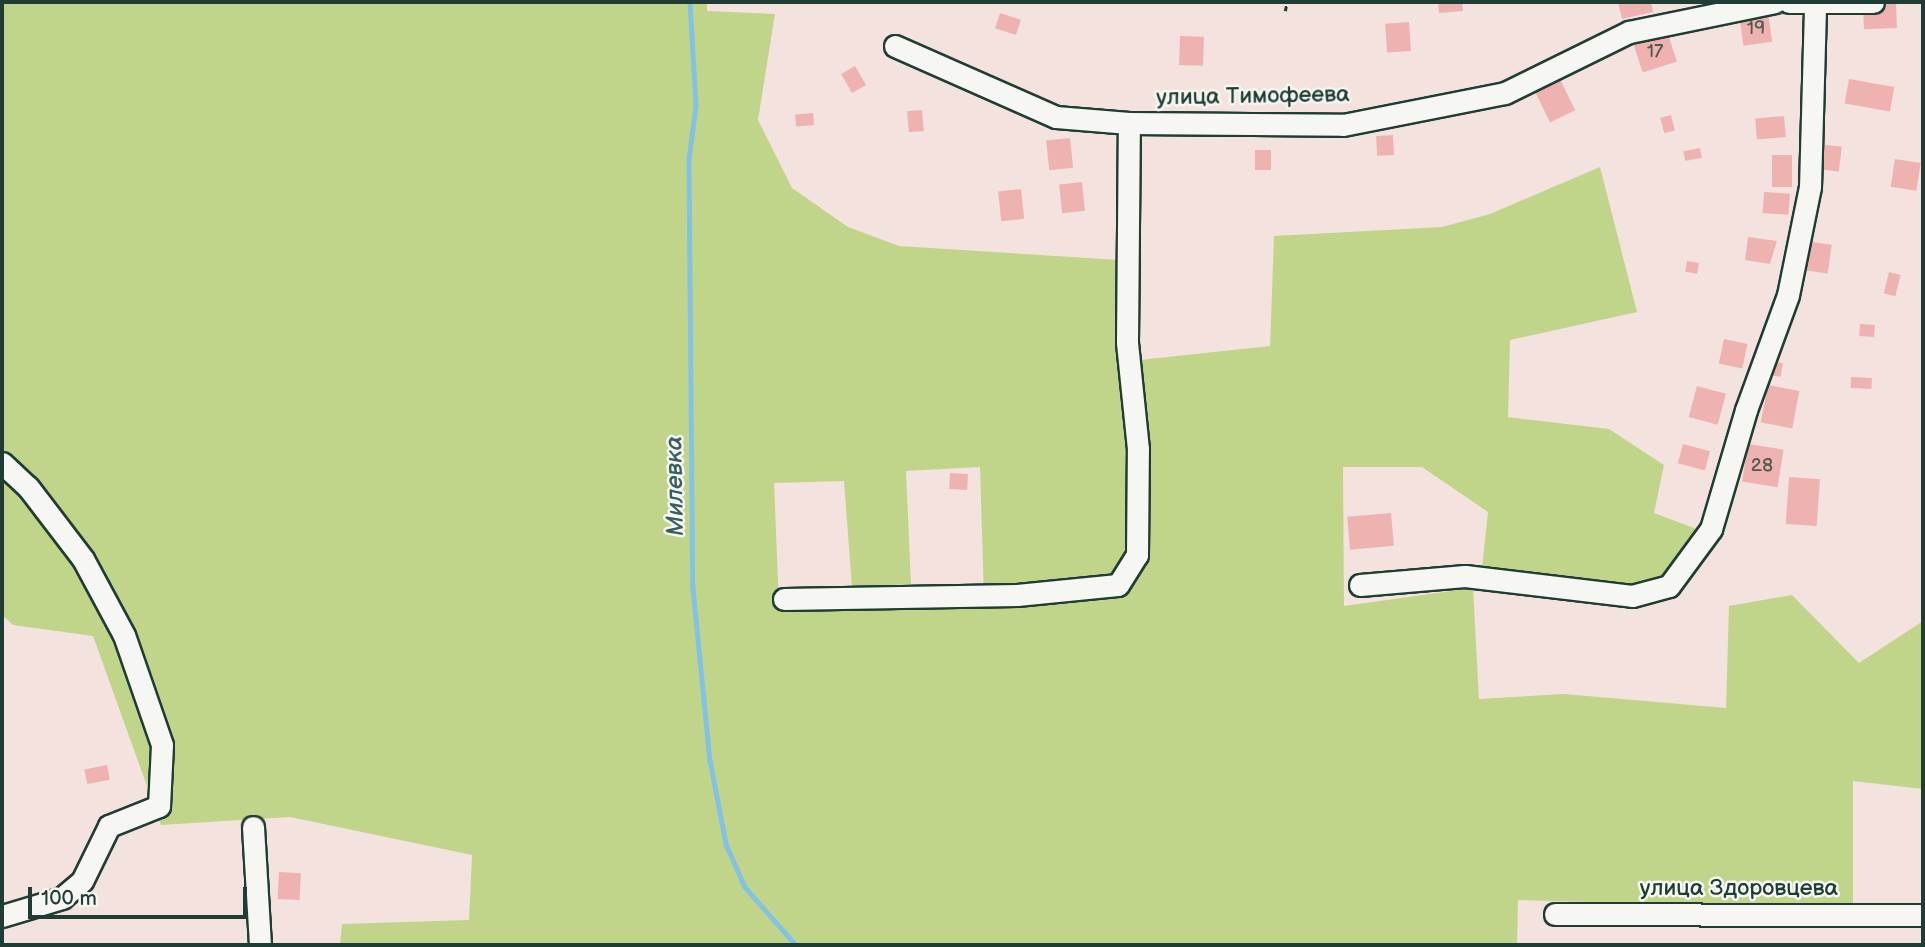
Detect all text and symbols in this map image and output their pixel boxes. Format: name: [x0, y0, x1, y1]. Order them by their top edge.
house number: 19: [1747, 18, 1765, 40]
house number: 17: [1647, 41, 1663, 63]
street label: улица Тимофеева: [1156, 81, 1350, 111]
water label: Милевка: [660, 436, 690, 536]
house number: 28: [1751, 455, 1773, 477]
scale bar: [32, 874, 250, 918]
street label: улица Здоровцева: [1640, 874, 1838, 902]
text: 100 m: [41, 886, 97, 911]

